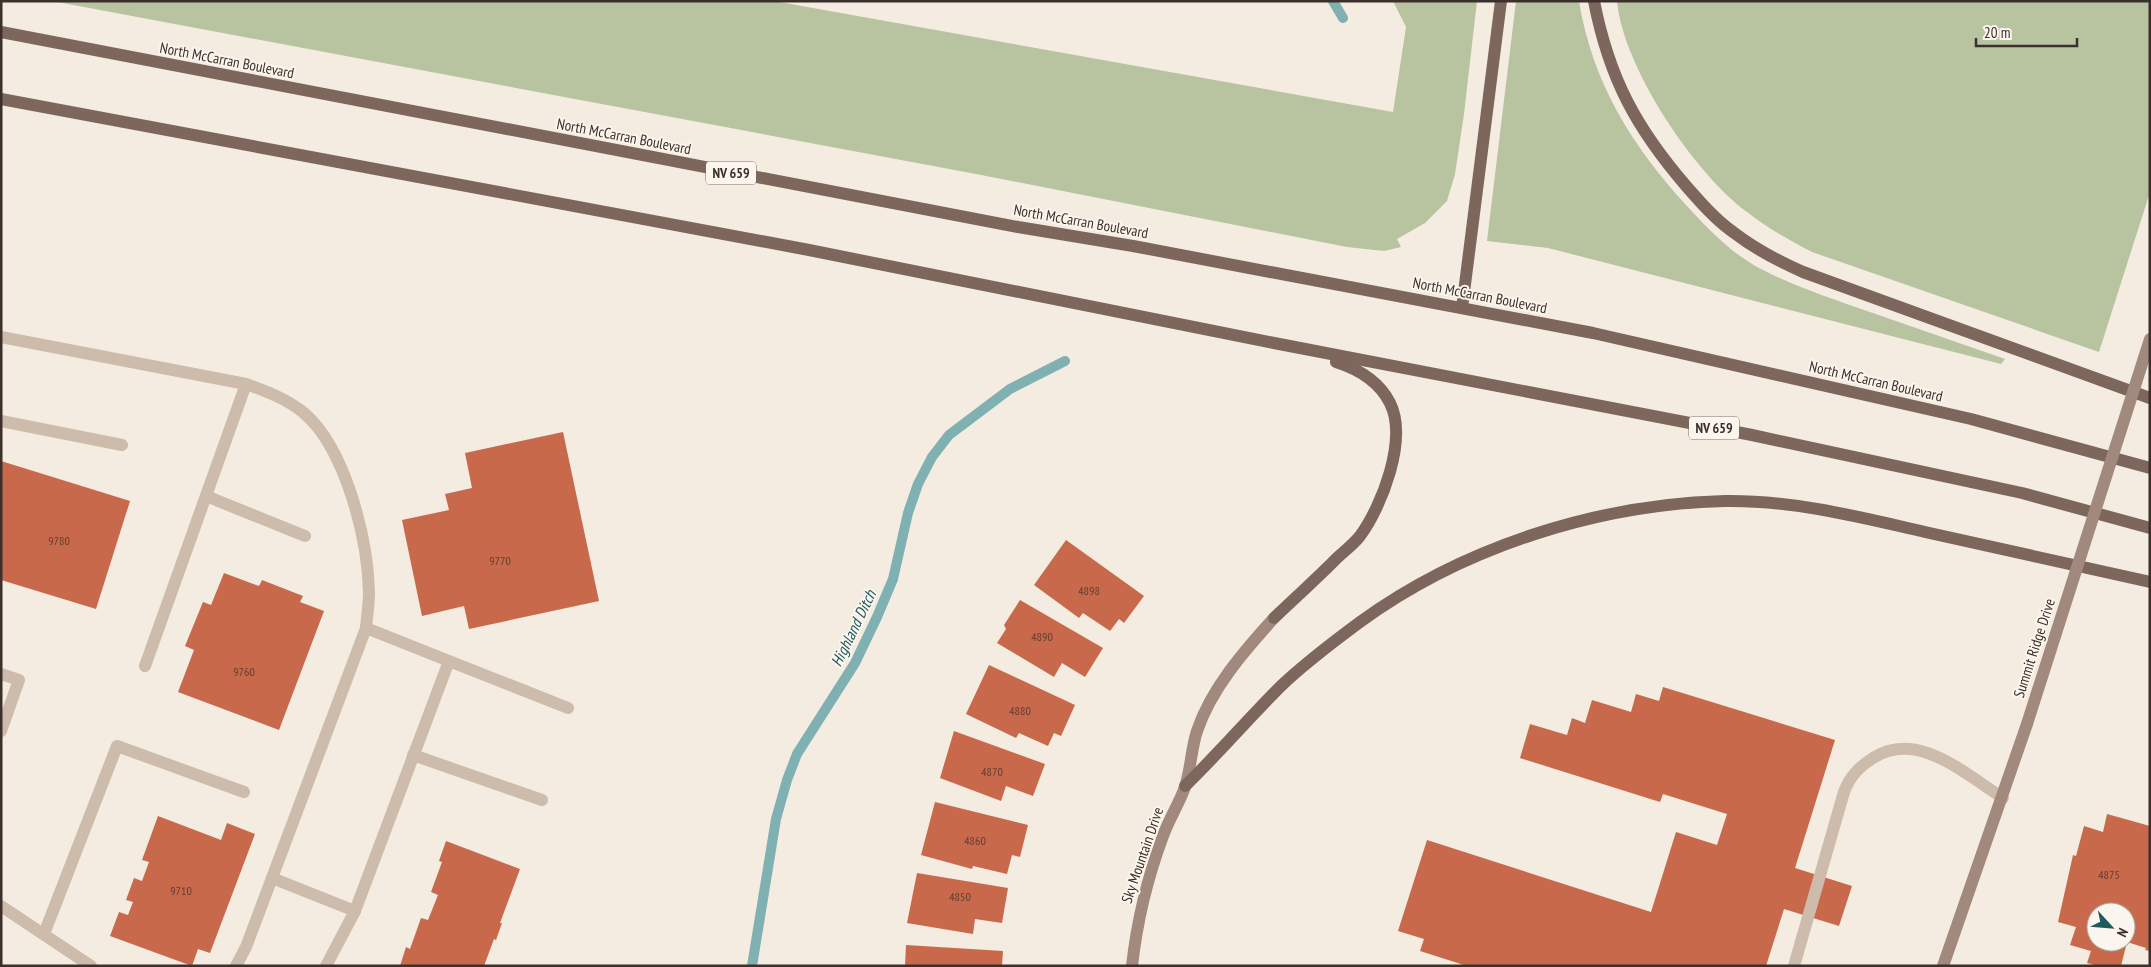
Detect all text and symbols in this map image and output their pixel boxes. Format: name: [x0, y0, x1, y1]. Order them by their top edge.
scale bar: [1976, 15, 2077, 47]
text: 20 m: [1984, 23, 2010, 42]
street label: North McCarran Boulevard: [158, 38, 296, 82]
street label: North McCarran Boulevard: [555, 114, 693, 158]
road number: NV 659: [706, 162, 756, 184]
street label: North McCarran Boulevard: [1012, 200, 1150, 242]
street label: North McCarran Boulevard: [1411, 273, 1549, 317]
street label: North McCarran Boulevard: [1807, 356, 1945, 406]
road number: NV 659: [1689, 416, 1739, 439]
house number: 9780: [48, 533, 70, 548]
house number: 9770: [489, 553, 511, 568]
house number: 4898: [1078, 583, 1100, 598]
water label: Highland Ditch: [826, 586, 880, 669]
street label: Summit Ridge Drive: [2009, 596, 2059, 700]
house number: 4890: [1031, 629, 1053, 644]
house number: 9760: [233, 664, 255, 679]
house number: 4880: [1009, 703, 1031, 718]
house number: 4870: [981, 764, 1003, 779]
street label: Sky Mountain Drive: [1117, 805, 1167, 905]
house number: 4860: [964, 833, 986, 848]
house number: 4875: [2098, 867, 2120, 882]
house number: 9710: [170, 883, 192, 898]
house number: 4850: [949, 889, 971, 904]
north arrow: [2086, 902, 2136, 952]
text: N: [2113, 925, 2132, 940]

